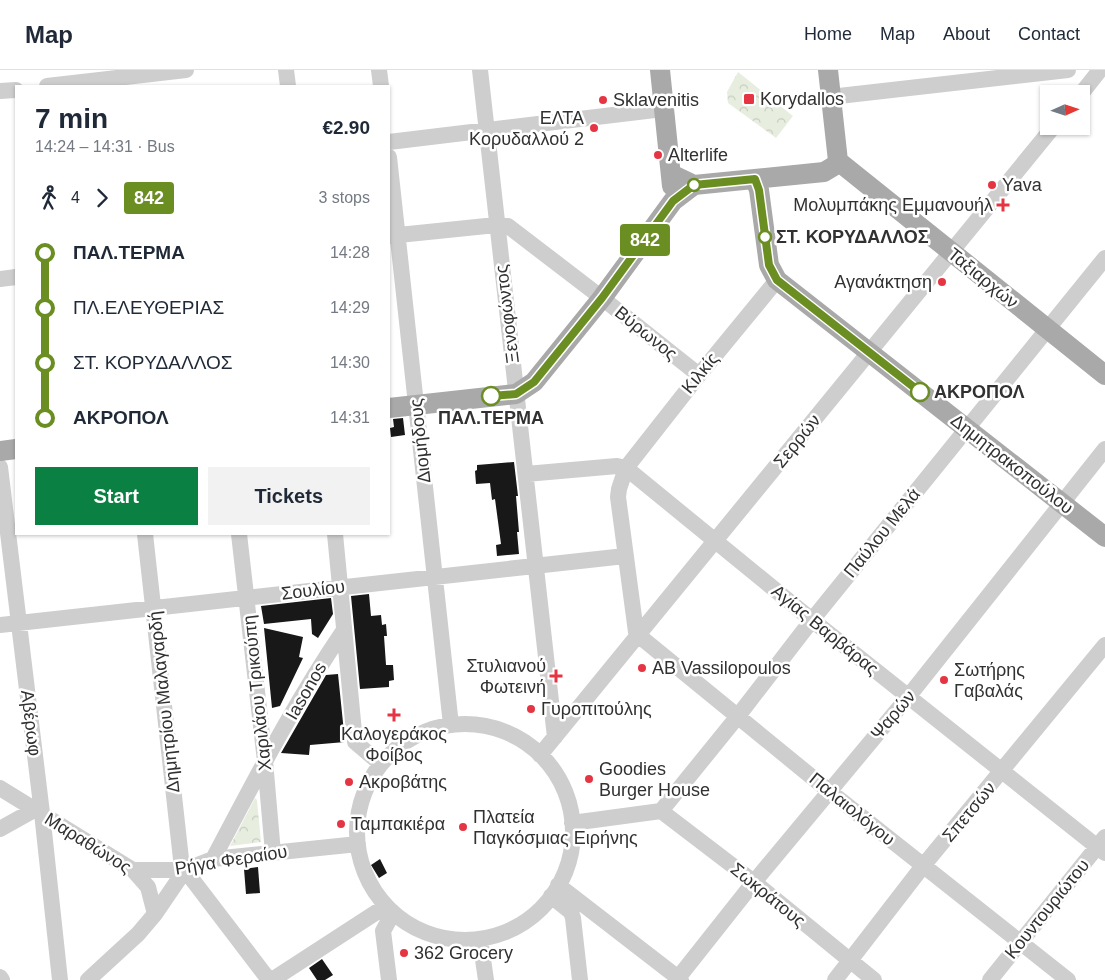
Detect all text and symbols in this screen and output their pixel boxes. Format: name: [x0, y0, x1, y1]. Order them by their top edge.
text: Map: [25, 21, 73, 48]
text: Home: [804, 24, 852, 44]
text: Map: [880, 24, 915, 44]
text: About: [943, 24, 990, 44]
text: Contact: [1018, 24, 1080, 44]
north arrow: [1040, 85, 1090, 135]
map controls: [1040, 85, 1090, 135]
place label: Korydallos: [760, 89, 844, 109]
place label: Sklavenitis: [613, 90, 699, 110]
marker: Korydallos: [742, 92, 756, 106]
marker: Sklavenitis: [597, 94, 609, 106]
text: 7 min: [35, 103, 108, 134]
place label: ΕΛΤΑ Κορυδαλλού 2: [469, 108, 584, 149]
text: €2.90: [322, 117, 370, 138]
marker: ΕΛΤΑ Κορυδαλλού 2: [588, 122, 600, 134]
text: 14:24 – 14:31 · Bus: [35, 138, 175, 155]
place label: Alterlife: [668, 145, 728, 165]
marker: Alterlife: [652, 149, 664, 161]
place label: Yava: [1002, 175, 1043, 195]
unlabelled marker: [687, 178, 701, 192]
marker: Yava: [986, 179, 998, 191]
icon: walk: [35, 184, 63, 212]
icon: forward: [88, 184, 116, 212]
text: 842: [134, 188, 164, 208]
text: 4: [71, 189, 80, 206]
text: 3 stops: [318, 189, 370, 206]
place label: Μολυμπάκης Εμμανουήλ: [793, 195, 993, 215]
marker: Μολυμπάκης Εμμανουήλ: [997, 199, 1009, 211]
line badge: 842: [616, 224, 674, 256]
place label: ΣΤ. ΚΟΡΥΔΑΛΛΟΣ: [776, 227, 929, 247]
text: 842: [630, 230, 660, 250]
marker: ΣΤ. ΚΟΡΥΔΑΛΛΟΣ: [758, 230, 772, 244]
text: ΠΑΛ.ΤΕΡΜΑ: [73, 242, 185, 263]
text: 14:28: [330, 244, 370, 261]
street label: Ταξιαρχών: [944, 244, 1022, 312]
street label: Ξενοφώντος: [491, 263, 523, 364]
place label: Αγανάκτηση: [834, 272, 932, 292]
marker: Αγανάκτηση: [936, 276, 948, 288]
text: ΠΛ.ΕΛΕΥΘΕΡΙΑΣ: [73, 297, 224, 318]
text: 14:29: [330, 299, 370, 316]
street label: Βύρωνος: [611, 302, 681, 364]
street label: Κιλκίς: [678, 348, 723, 397]
text: ΣΤ. ΚΟΡΥΔΑΛΛΟΣ: [73, 352, 233, 373]
text: 14:30: [330, 354, 370, 371]
marker: ΑΚΡΟΠΟΛ: [910, 382, 930, 402]
place label: ΑΚΡΟΠΟΛ: [934, 382, 1025, 402]
marker: ΠΑΛ.ΤΕΡΜΑ: [481, 386, 501, 406]
street label: Διομήδους: [406, 397, 434, 484]
text: ΑΚΡΟΠΟΛ: [73, 407, 169, 428]
place label: ΠΑΛ.ΤΕΡΜΑ: [438, 408, 544, 428]
text: 14:31: [330, 409, 370, 426]
street label: Σερρών: [770, 410, 824, 472]
street label: Δημητρακοπούλου: [947, 410, 1077, 518]
button: Start: [35, 467, 198, 525]
button: Tickets: [208, 467, 370, 525]
street label: Παύλου Μελά: [840, 484, 924, 582]
street label: Σουλίου: [280, 576, 346, 604]
street label: Αγίας Βαρβάρας: [768, 581, 883, 679]
street label: Δημητρίου Μαλαγαρδή: [144, 610, 184, 794]
street label: Χαριλάου Τρικούπη: [239, 614, 275, 772]
place label: Στυλιανού Φωτεινή: [467, 656, 546, 697]
place label: AB Vassilopoulos: [652, 658, 791, 678]
street label: Iasonos: [282, 659, 330, 723]
place label: Σωτήρης Γαβαλάς: [954, 660, 1025, 701]
marker: AB Vassilopoulos: [636, 662, 648, 674]
marker: Στυλιανού Φωτεινή: [550, 670, 562, 682]
marker: Σωτήρης Γαβαλάς: [938, 674, 950, 686]
street label: Ψαρών: [867, 686, 919, 744]
street label: Αβέρωφ: [17, 689, 45, 757]
place label: Γυροπιτούλης: [541, 699, 652, 719]
marker: Γυροπιτούλης: [525, 703, 537, 715]
marker: Καλογεράκος Φοίβος: [388, 709, 400, 721]
place label: Καλογεράκος Φοίβος: [341, 724, 447, 765]
place label: Goodies Burger House: [599, 759, 710, 800]
street label: Παλαιολόγου: [805, 769, 899, 849]
place label: Ακροβάτης: [359, 772, 447, 792]
marker: Goodies Burger House: [583, 773, 595, 785]
marker: Ακροβάτης: [343, 776, 355, 788]
street label: Σπετσών: [938, 778, 1000, 846]
place label: Πλατεία Παγκόσμιας Ειρήνης: [473, 807, 638, 848]
street label: Μαραθώνος: [41, 809, 135, 878]
place label: Ταμπακιέρα: [351, 814, 445, 834]
marker: Ταμπακιέρα: [335, 818, 347, 830]
marker: Πλατεία Παγκόσμιας Ειρήνης: [457, 821, 469, 833]
street label: Ρήγα Φεραίου: [173, 841, 289, 879]
street label: Κουντουριώτου: [1001, 855, 1093, 963]
street label: Σωκράτους: [727, 859, 810, 931]
place label: 362 Grocery: [414, 943, 513, 963]
marker: 362 Grocery: [398, 947, 410, 959]

